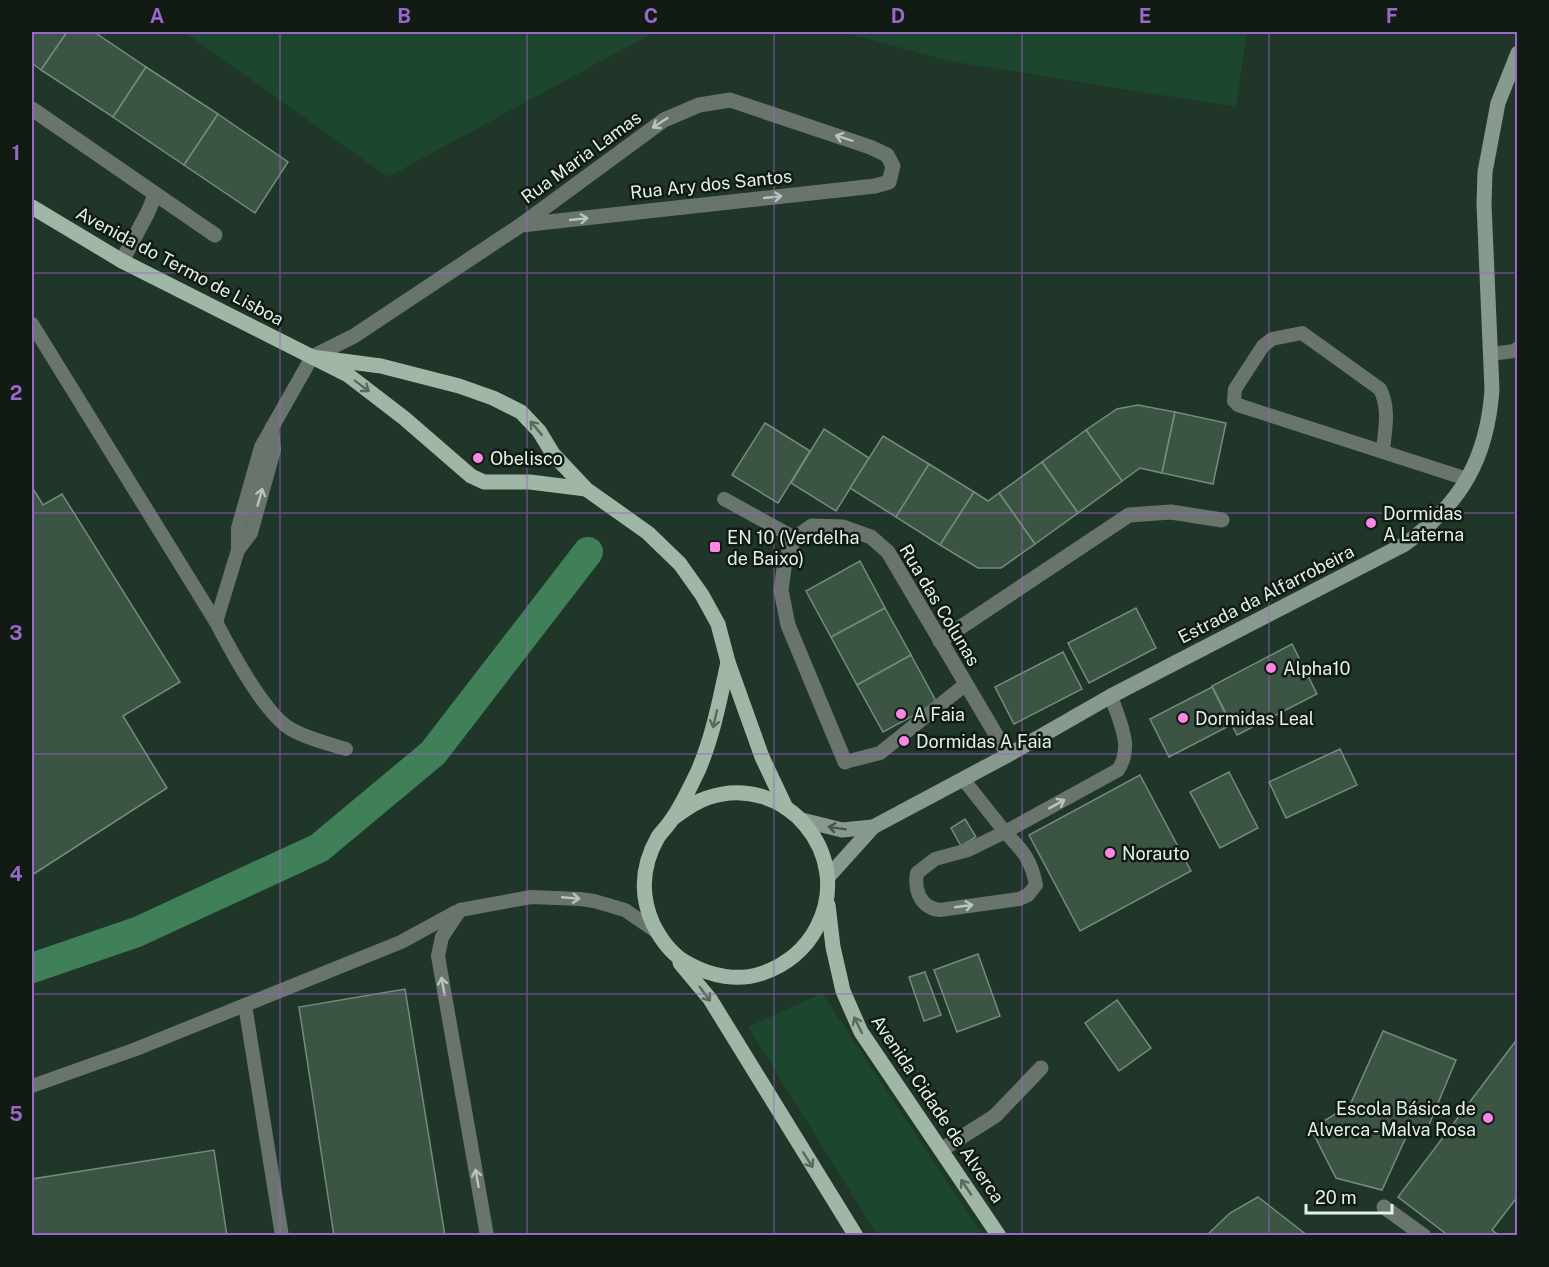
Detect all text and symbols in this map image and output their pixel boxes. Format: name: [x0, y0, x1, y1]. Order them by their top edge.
text: A: [150, 4, 164, 28]
text: B: [397, 4, 411, 28]
text: C: [644, 4, 658, 28]
text: D: [891, 4, 905, 28]
text: E: [1139, 4, 1151, 28]
text: F: [1386, 4, 1398, 28]
street label: Rua Maria Lamas: [517, 106, 645, 208]
one-way arrow: [652, 118, 669, 130]
one-way arrow: [835, 132, 854, 143]
text: 1: [12, 141, 20, 165]
street label: Rua Ary dos Santos: [629, 165, 793, 203]
one-way arrow: [762, 191, 782, 202]
street label: Avenida do Termo de Lisboa: [73, 202, 287, 330]
one-way arrow: [569, 213, 589, 224]
one-way arrow: [354, 380, 370, 392]
text: 2: [10, 381, 22, 405]
one-way arrow: [529, 420, 542, 436]
place label: Obelisco: [490, 448, 563, 469]
marker: Obelisco: [471, 451, 485, 465]
one-way arrow: [255, 488, 267, 507]
place label: Dormidas A Laterna: [1383, 503, 1464, 545]
marker: Dormidas A Laterna: [1364, 516, 1378, 530]
place label: EN 10 (Verdelha de Baixo): [727, 527, 859, 569]
marker: EN 10 (Verdelha de Baixo): [708, 540, 722, 554]
street label: Rua das Colunas: [895, 540, 985, 670]
street label: Estrada da Alfarrobeira: [1174, 540, 1358, 648]
text: 3: [9, 621, 23, 645]
place label: Alpha10: [1283, 658, 1351, 679]
marker: Alpha10: [1264, 661, 1278, 675]
place label: A Faia: [913, 704, 965, 725]
marker: A Faia: [894, 707, 908, 721]
place label: Dormidas Leal: [1195, 708, 1314, 729]
one-way arrow: [709, 709, 721, 728]
marker: Dormidas Leal: [1176, 711, 1190, 725]
place label: Dormidas A Faia: [916, 731, 1052, 752]
marker: Dormidas A Faia: [897, 734, 911, 748]
one-way arrow: [1047, 798, 1065, 809]
one-way arrow: [828, 822, 847, 833]
place label: Norauto: [1122, 843, 1190, 864]
marker: Norauto: [1103, 846, 1117, 860]
text: 4: [9, 862, 23, 886]
one-way arrow: [561, 893, 581, 904]
one-way arrow: [954, 901, 974, 912]
one-way arrow: [437, 976, 448, 996]
one-way arrow: [699, 986, 712, 1002]
street label: Avenida Cidade de Alverca: [867, 1011, 1009, 1207]
one-way arrow: [852, 1016, 864, 1034]
place label: Escola Básica de Alverca - Malva Rosa: [1307, 1098, 1476, 1140]
text: 5: [9, 1102, 23, 1126]
marker: Escola Básica de Alverca - Malva Rosa: [1481, 1111, 1495, 1125]
one-way arrow: [803, 1151, 815, 1168]
one-way arrow: [471, 1169, 482, 1188]
scale bar: [1306, 1177, 1392, 1215]
one-way arrow: [960, 1179, 972, 1196]
text: 20 m: [1315, 1187, 1357, 1208]

